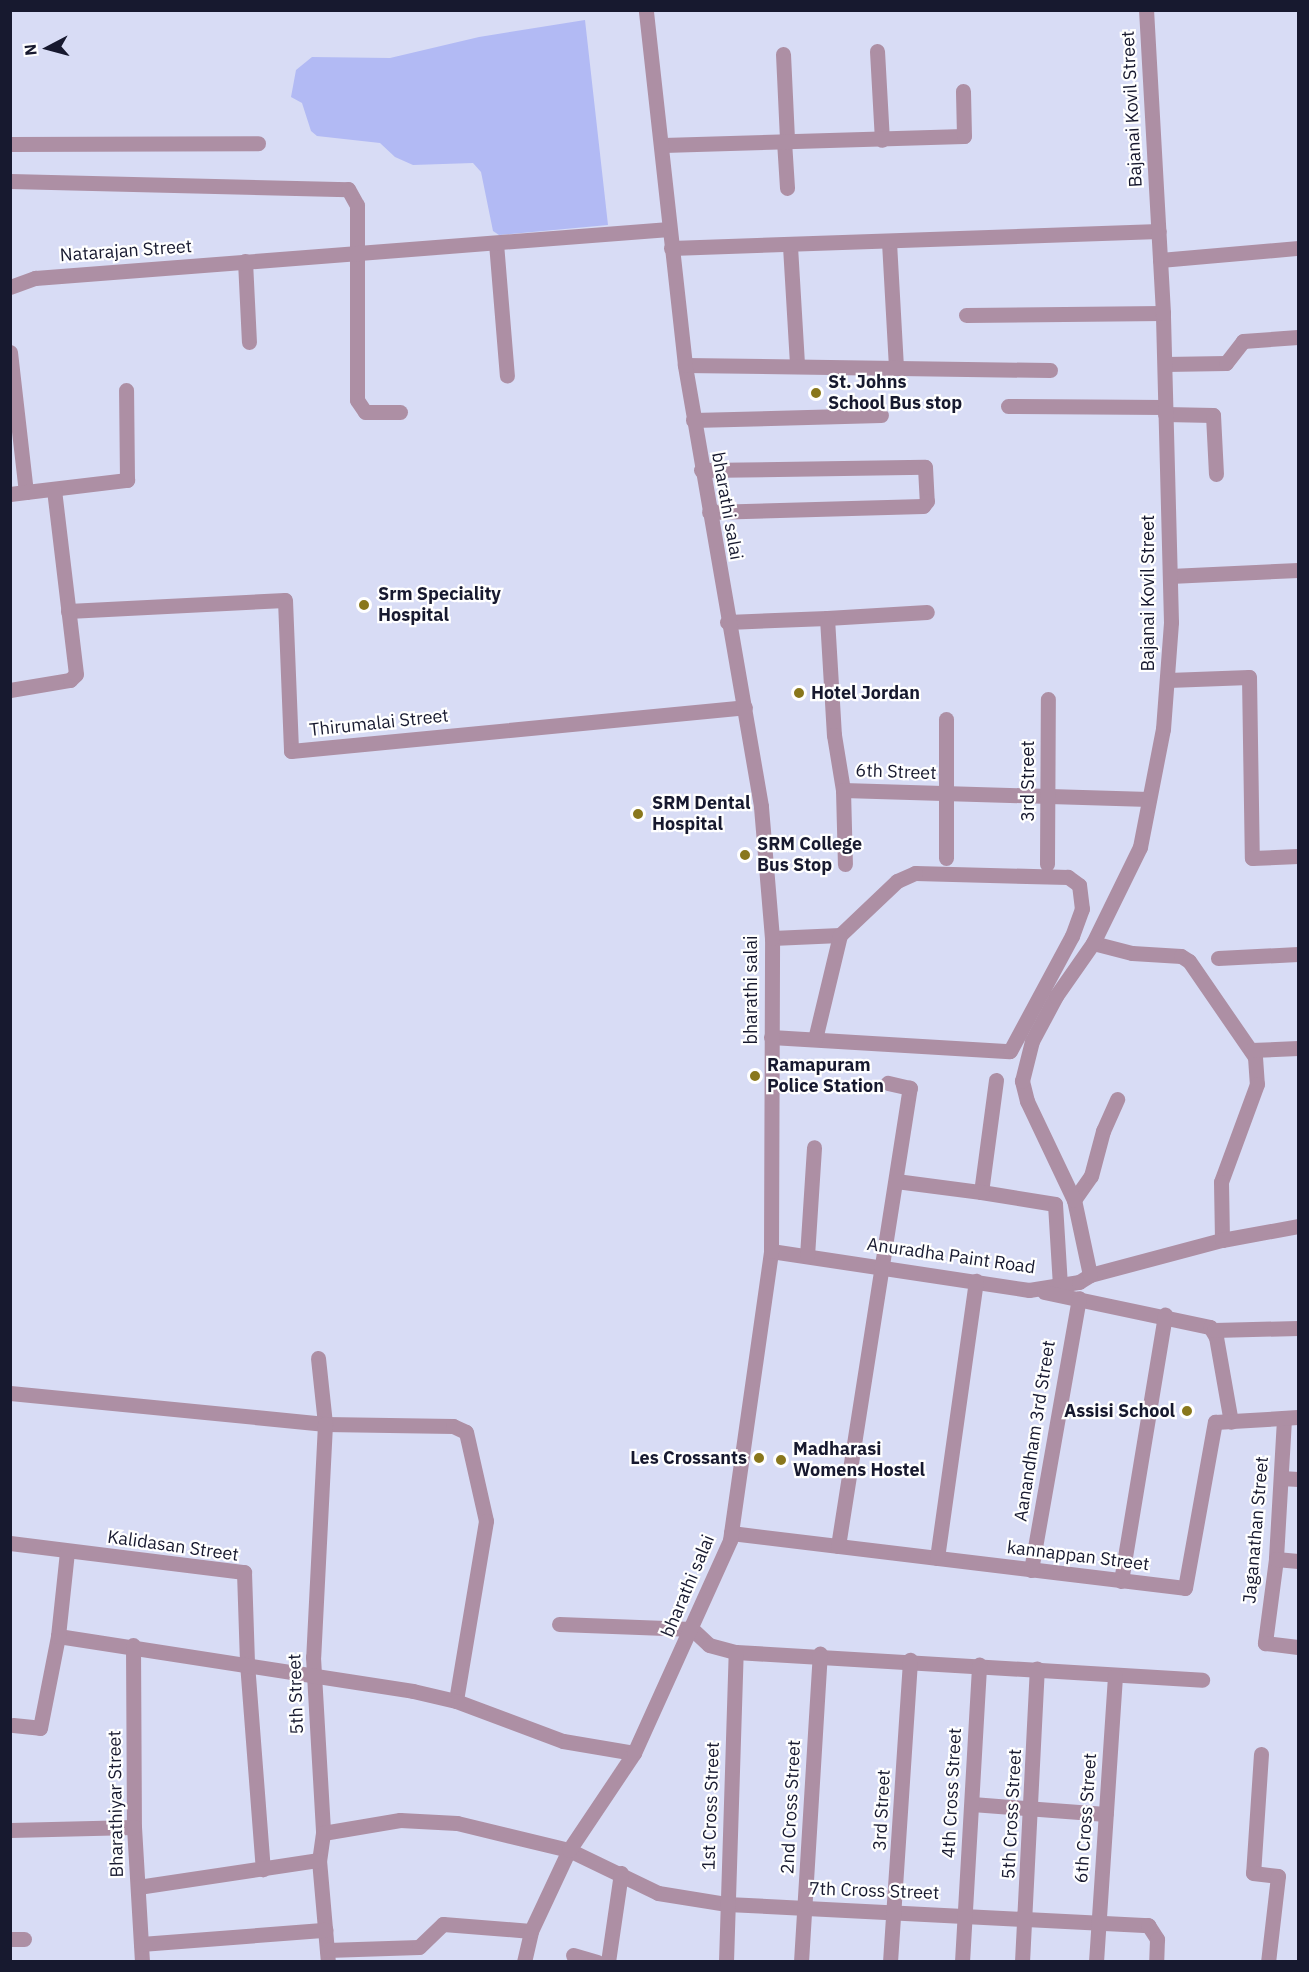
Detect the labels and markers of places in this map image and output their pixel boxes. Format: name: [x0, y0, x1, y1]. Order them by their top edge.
place label: St. Johns School Bus stop: [828, 372, 962, 415]
marker: St. Johns School Bus stop: [809, 386, 823, 400]
place label: Srm Speciality Hospital: [378, 584, 501, 626]
marker: Srm Speciality Hospital: [355, 596, 373, 614]
place label: Hotel Jordan: [811, 682, 920, 704]
marker: Hotel Jordan: [792, 686, 806, 700]
place label: SRM Dental Hospital: [652, 793, 750, 836]
marker: SRM Dental Hospital: [629, 805, 647, 823]
place label: SRM College Bus Stop: [757, 834, 862, 876]
marker: SRM College Bus Stop: [738, 848, 752, 862]
place label: Ramapuram Police Station: [767, 1055, 884, 1098]
marker: Ramapuram Police Station: [748, 1069, 762, 1083]
place label: Assisi School: [1064, 1400, 1175, 1422]
marker: Assisi School: [1180, 1404, 1194, 1418]
place label: Madharasi Womens Hostel: [793, 1439, 925, 1482]
place label: Les Crossants: [630, 1447, 747, 1469]
marker: Les Crossants: [752, 1451, 766, 1465]
marker: Madharasi Womens Hostel: [774, 1453, 788, 1467]

